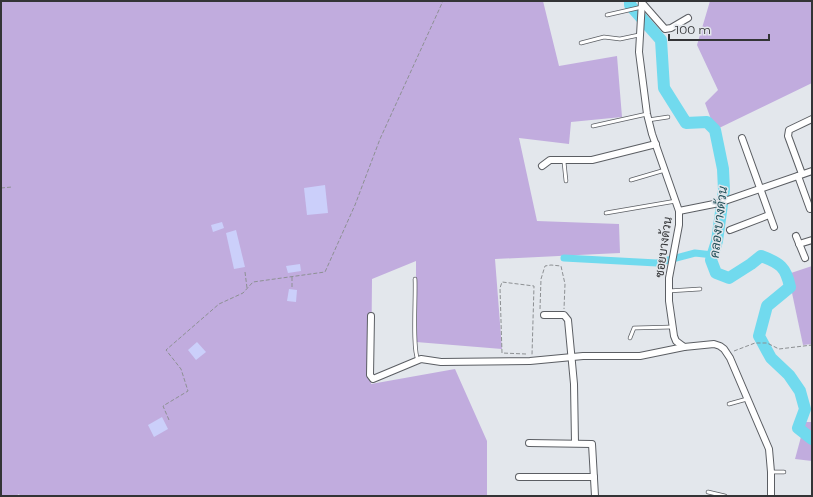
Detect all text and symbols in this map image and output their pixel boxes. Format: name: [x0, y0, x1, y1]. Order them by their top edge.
scale bar: [669, 16, 769, 42]
text: 100 m: [675, 22, 711, 37]
water label: คลองบางด้วน: [706, 185, 730, 259]
street label: ซอยบางด้วน: [651, 215, 675, 278]

